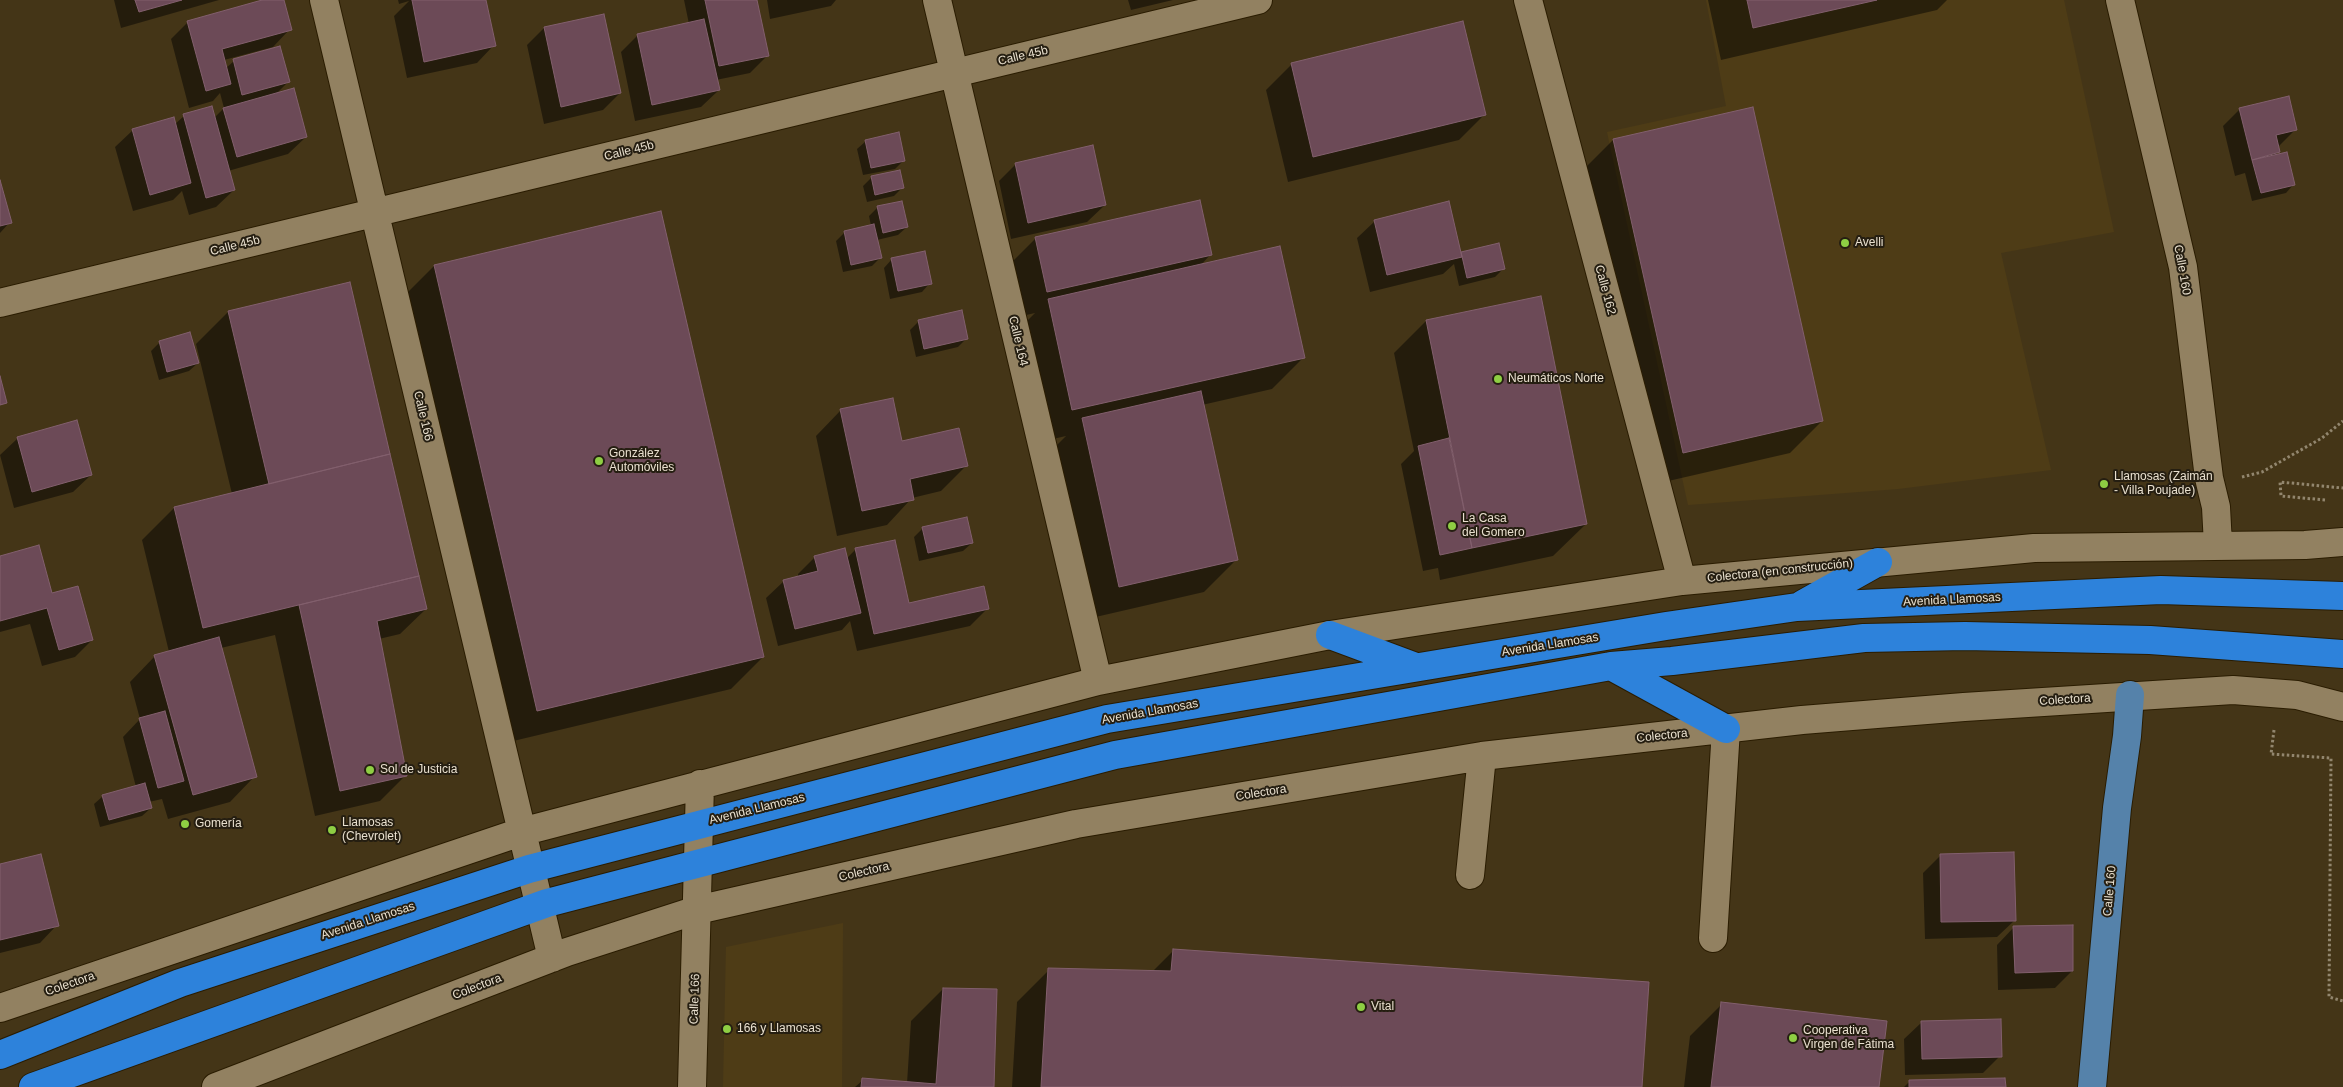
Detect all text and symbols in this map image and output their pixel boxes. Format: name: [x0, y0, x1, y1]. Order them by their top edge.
street label: Calle 45b: [997, 43, 1049, 69]
street label: Calle 45b: [603, 138, 655, 164]
street label: Calle 45b: [209, 233, 261, 259]
place label: Avelli: [1855, 236, 1883, 250]
marker: Avelli: [1839, 237, 1851, 249]
street label: Calle 160: [2171, 244, 2193, 296]
street label: Calle 162: [1591, 264, 1619, 316]
street label: Calle 164: [1005, 315, 1031, 367]
place label: Neumáticos Norte: [1508, 372, 1604, 386]
marker: Neumáticos Norte: [1492, 373, 1504, 385]
street label: Calle 166: [410, 390, 436, 442]
place label: González Automóviles: [609, 447, 674, 475]
marker: González Automóviles: [593, 455, 605, 467]
place label: Llamosas (Zaimán - Villa Poujade): [2114, 470, 2213, 498]
marker: Llamosas (Zaimán - Villa Poujade): [2098, 478, 2110, 490]
place label: La Casa del Gomero: [1462, 512, 1525, 540]
marker: La Casa del Gomero: [1446, 520, 1458, 532]
street label: Colectora (en construcción): [1706, 556, 1854, 586]
street label: Avenida Llamosas: [1903, 590, 2001, 610]
street label: Avenida Llamosas: [1501, 630, 1599, 660]
street label: Colectora: [2039, 691, 2091, 709]
street label: Avenida Llamosas: [1101, 696, 1199, 728]
street label: Colectora: [1636, 726, 1688, 746]
place label: Sol de Justicia: [380, 763, 457, 777]
marker: Sol de Justicia: [364, 764, 376, 776]
street label: Colectora: [1235, 782, 1287, 804]
street label: Avenida Llamosas: [708, 790, 806, 828]
place label: Llamosas (Chevrolet): [342, 816, 401, 844]
place label: Gomería: [195, 817, 242, 831]
marker: Gomería: [179, 818, 191, 830]
marker: Llamosas (Chevrolet): [326, 824, 338, 836]
street label: Colectora: [837, 859, 891, 885]
street label: Calle 160: [2101, 865, 2119, 917]
street label: Avenida Llamosas: [319, 899, 417, 943]
street label: Colectora: [43, 969, 97, 999]
street label: Colectora: [450, 971, 504, 1003]
street label: Calle 166: [687, 973, 703, 1025]
place label: Vital: [1371, 1000, 1394, 1014]
marker: Vital: [1355, 1001, 1367, 1013]
place label: 166 y Llamosas: [737, 1022, 821, 1036]
marker: 166 y Llamosas: [721, 1023, 733, 1035]
place label: Cooperativa Virgen de Fátima: [1803, 1024, 1894, 1052]
marker: Cooperativa Virgen de Fátima: [1787, 1032, 1799, 1044]

